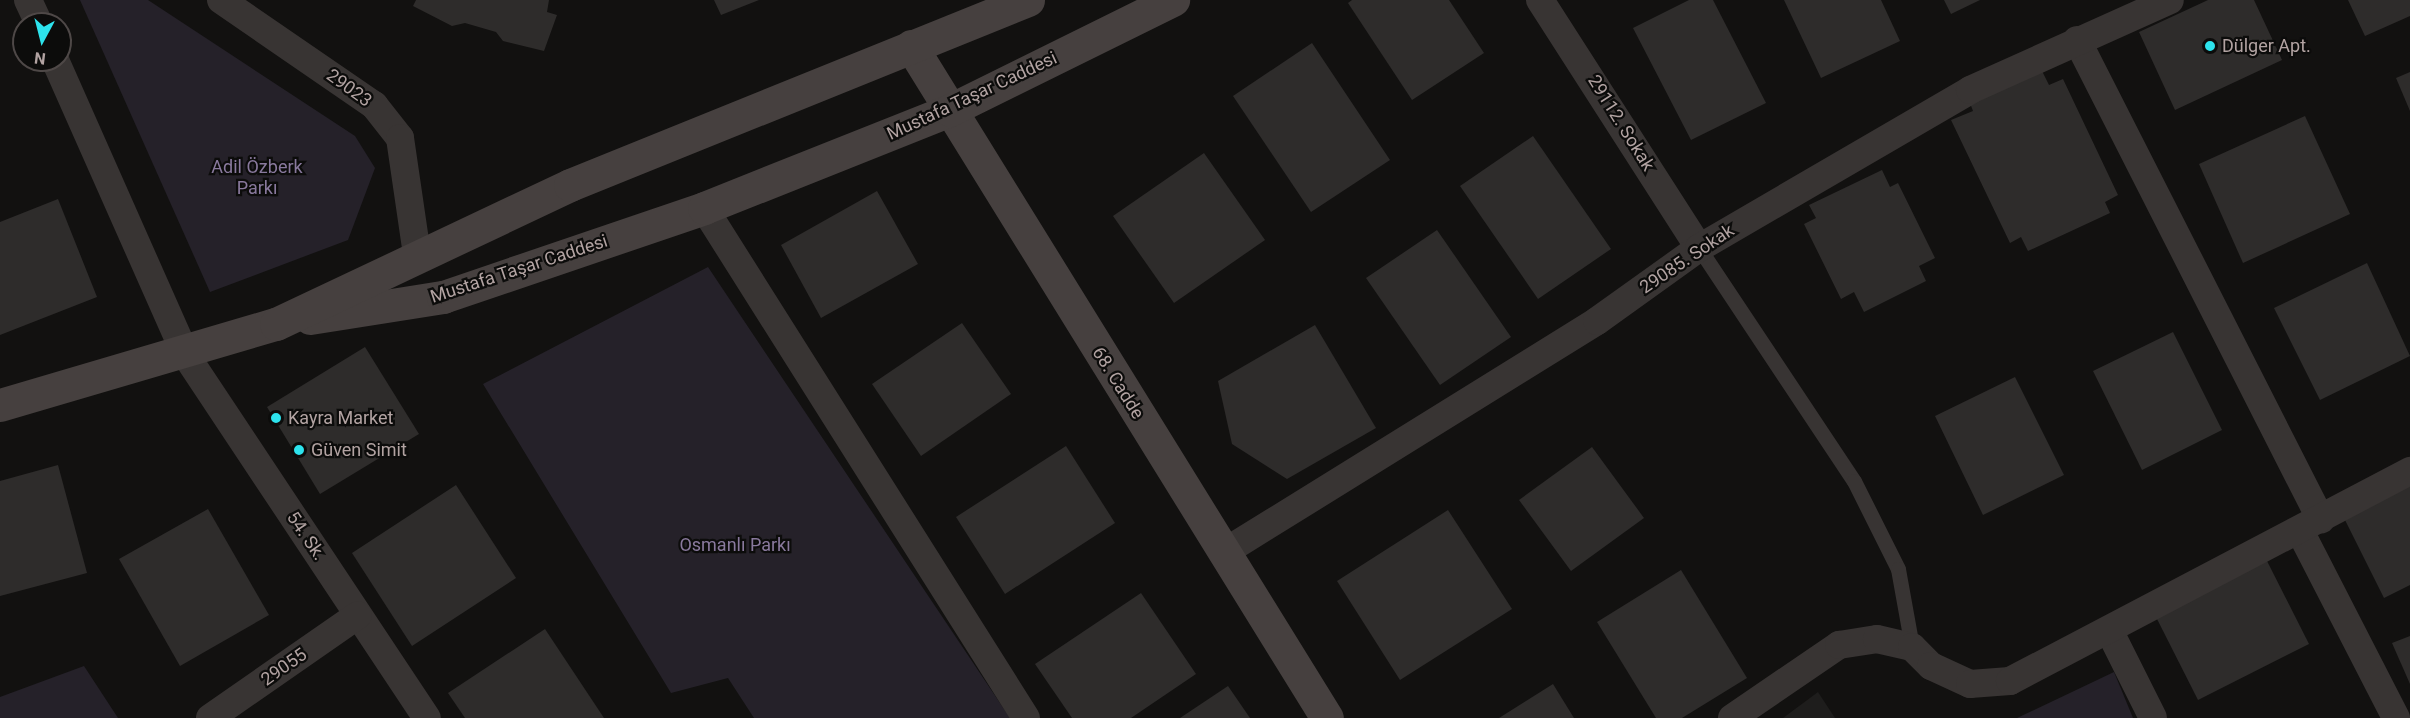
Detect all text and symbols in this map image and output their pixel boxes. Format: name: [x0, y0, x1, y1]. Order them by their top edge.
north arrow: [12, 12, 72, 72]
place label: Dülger Apt.: [2222, 35, 2311, 57]
marker: Dülger Apt.: [2203, 39, 2217, 53]
street label: Mustafa Taşar Caddesi: [883, 47, 1061, 145]
text: N: [33, 48, 47, 68]
street label: 29023: [322, 64, 376, 112]
street label: 29112. Sokak: [1583, 71, 1659, 175]
park label: Adil Özberk Parkı: [211, 157, 303, 200]
street label: 29085. Sokak: [1636, 220, 1738, 298]
street label: Mustafa Taşar Caddesi: [428, 230, 610, 308]
street label: 68. Cadde: [1087, 343, 1149, 423]
place label: Kayra Market: [288, 407, 393, 429]
marker: Kayra Market: [269, 411, 283, 425]
place label: Güven Simit: [311, 439, 407, 461]
marker: Güven Simit: [292, 443, 306, 457]
street label: 54. Sk.: [282, 508, 330, 564]
park label: Osmanlı Parkı: [679, 534, 791, 556]
street label: 29055: [257, 644, 311, 690]

